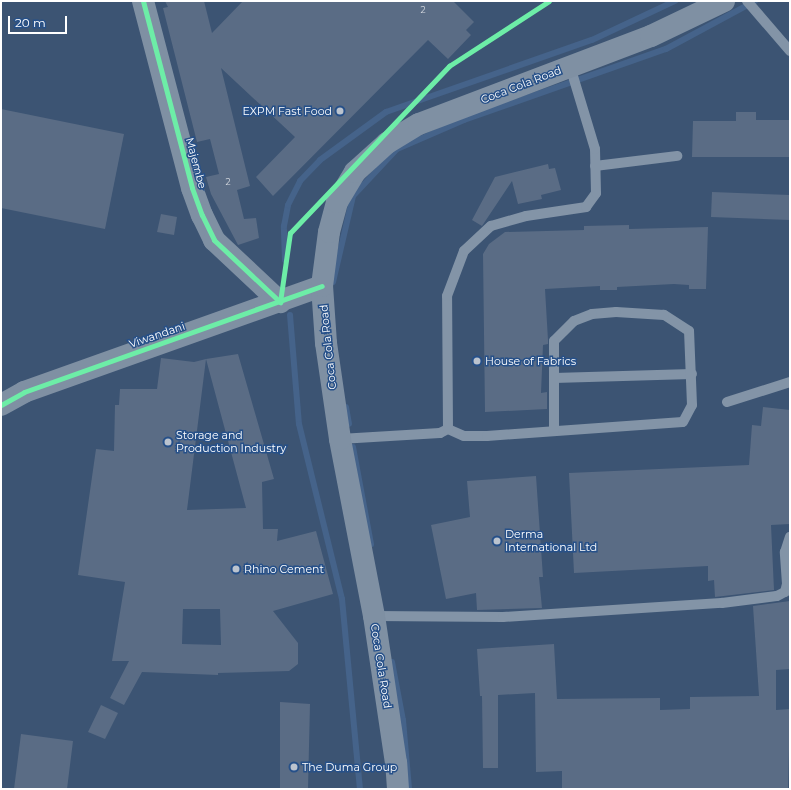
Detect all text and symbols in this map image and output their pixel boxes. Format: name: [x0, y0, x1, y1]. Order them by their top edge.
house number: 2: [420, 5, 426, 15]
scale bar: [10, 8, 69, 34]
text: 20 m: [15, 15, 46, 30]
street label: Coca Cola Road: [479, 64, 563, 106]
place label: EXPM Fast Food: [243, 104, 332, 118]
marker: EXPM Fast Food: [335, 106, 345, 116]
street label: Majembe: [183, 136, 209, 190]
house number: 2: [225, 177, 231, 187]
street label: Coca Cola Road: [317, 304, 339, 390]
street label: Viwandani: [127, 319, 187, 351]
place label: House of Fabrics: [485, 354, 576, 368]
marker: House of Fabrics: [472, 356, 482, 366]
place label: Storage and Production Industry: [176, 429, 286, 455]
marker: Storage and Production Industry: [163, 437, 173, 447]
place label: Derma International Ltd: [505, 528, 597, 554]
marker: Derma International Ltd: [492, 536, 502, 546]
place label: Rhino Cement: [244, 562, 324, 576]
marker: Rhino Cement: [231, 564, 241, 574]
street label: Coca Cola Road: [368, 623, 394, 709]
place label: The Duma Group: [302, 760, 397, 774]
marker: The Duma Group: [289, 762, 299, 772]

